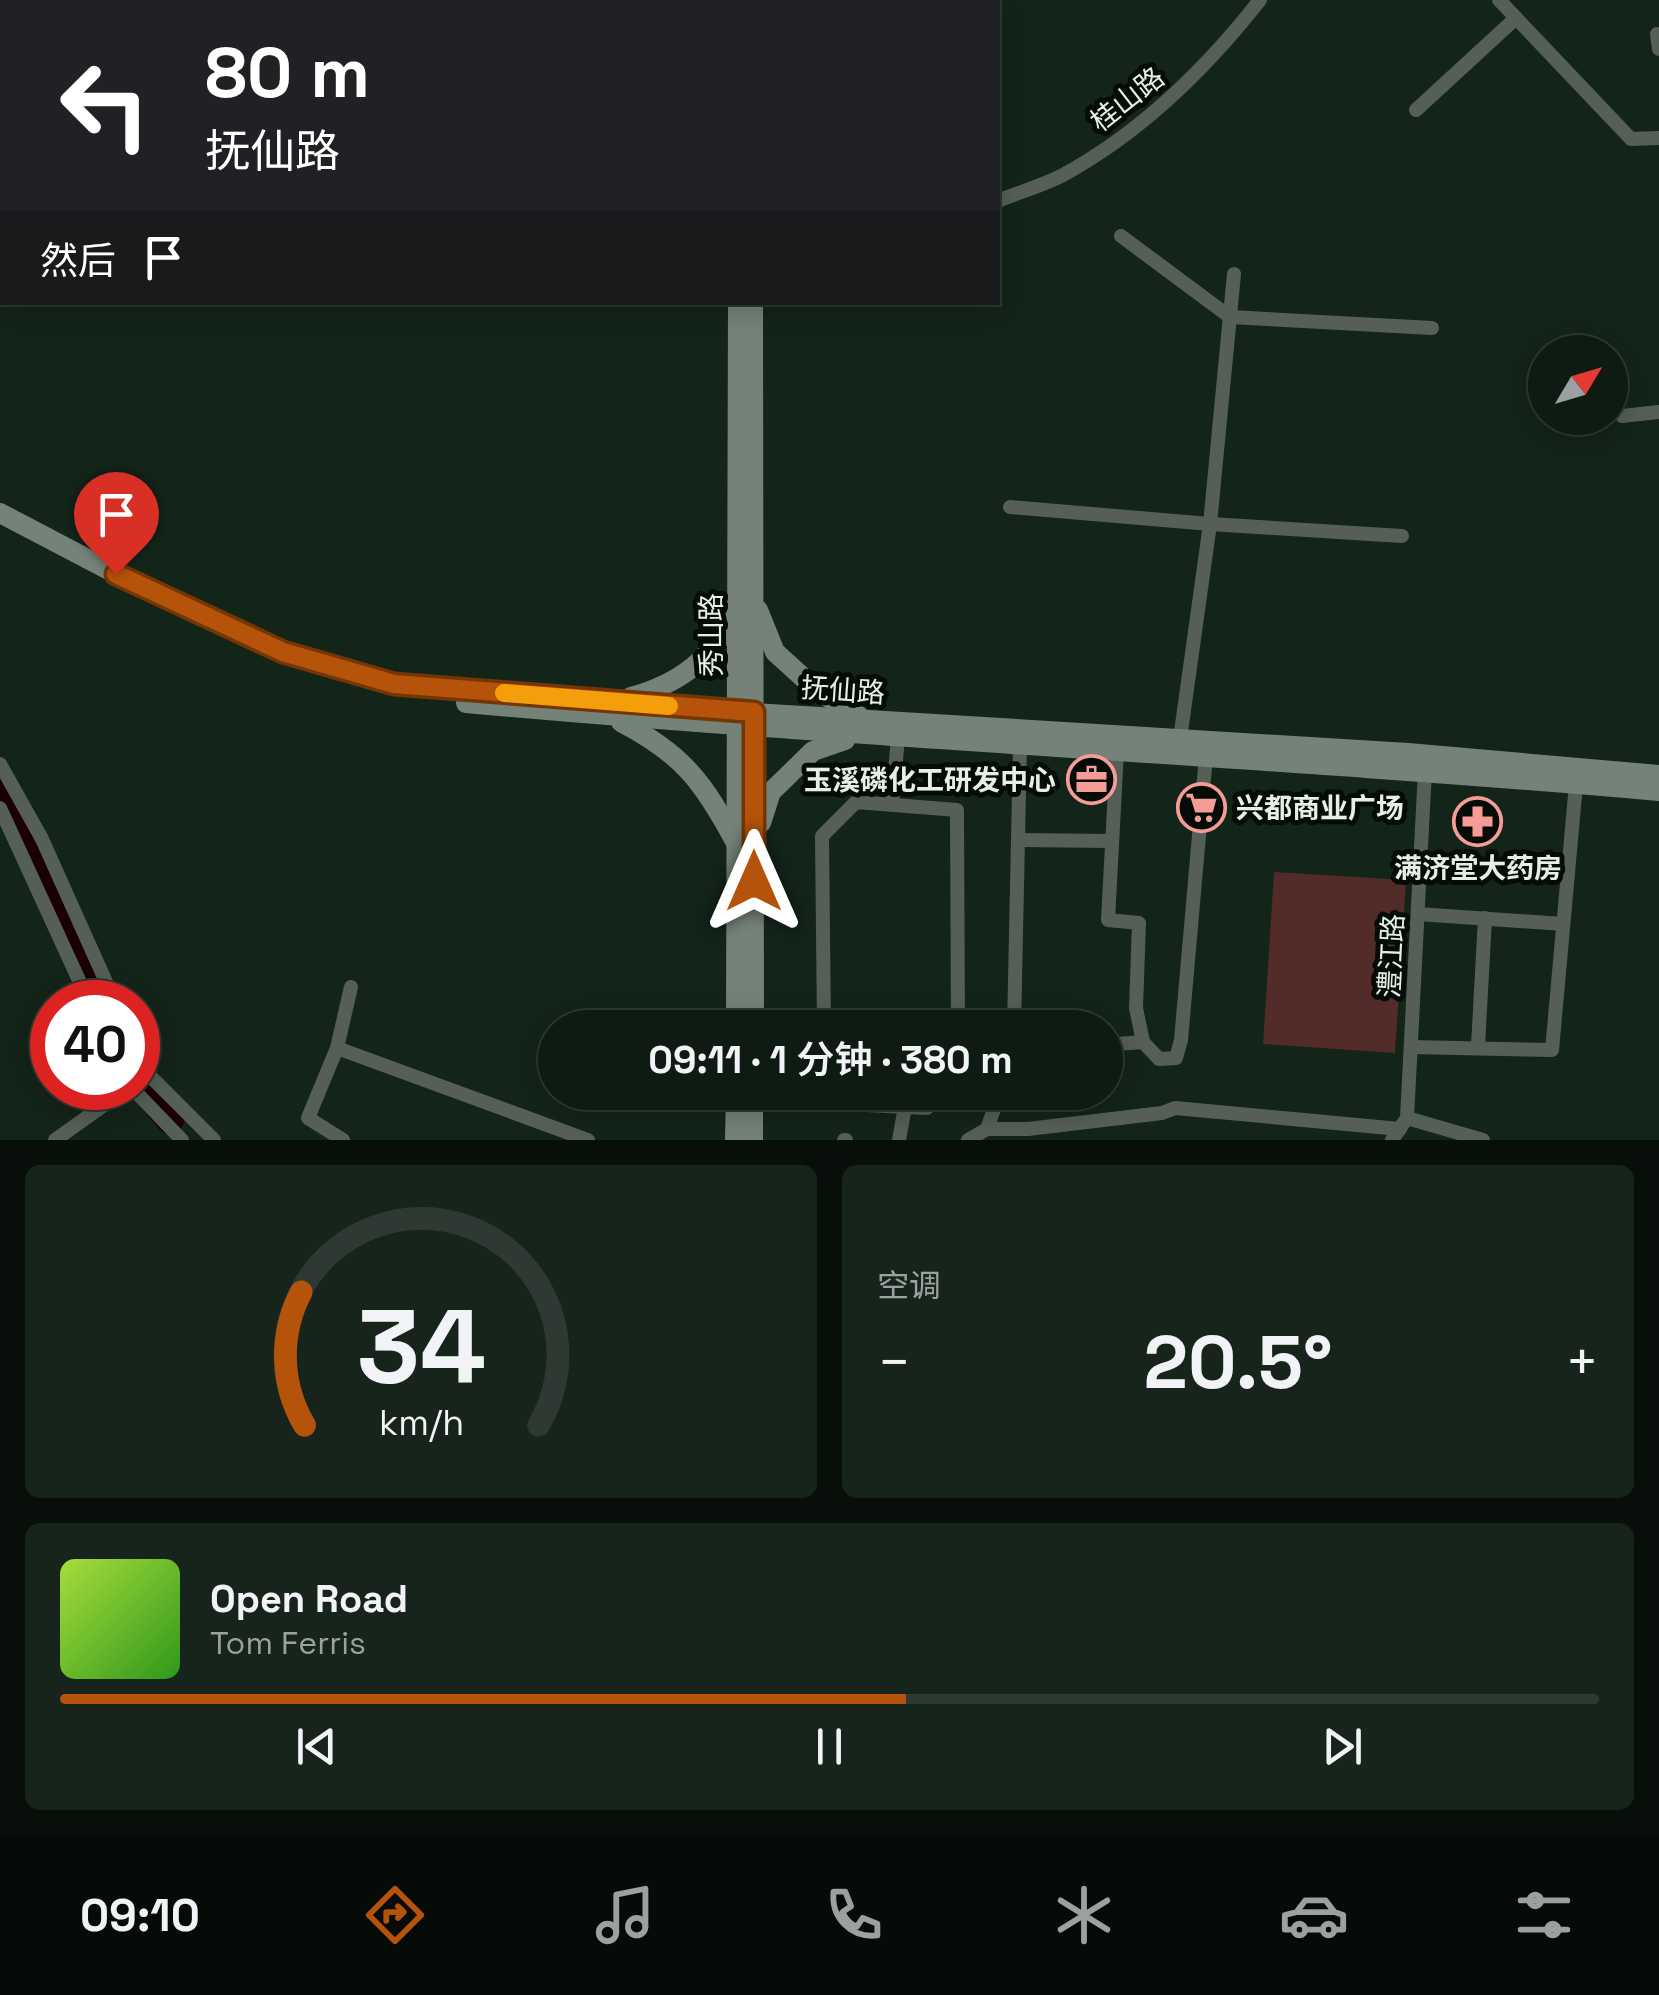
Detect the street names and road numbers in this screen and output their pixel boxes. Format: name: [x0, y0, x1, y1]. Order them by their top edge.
street label: 桂山路: [1083, 59, 1171, 139]
street label: 秀山路: [693, 593, 729, 677]
street label: 抚仙路: [800, 669, 886, 711]
street label: 澧江路: [1371, 913, 1411, 999]

